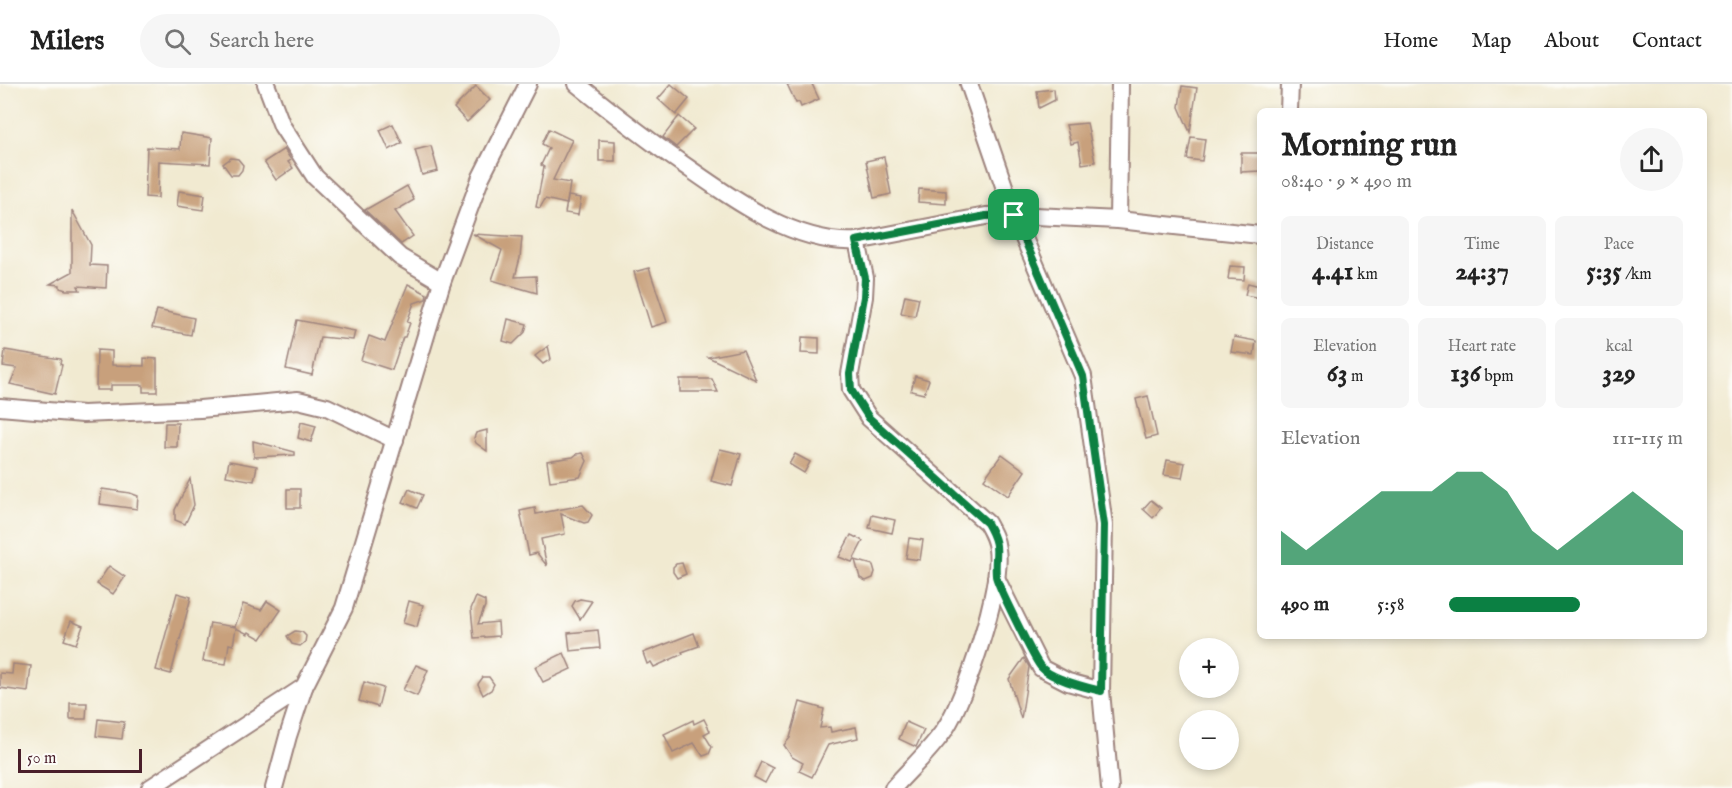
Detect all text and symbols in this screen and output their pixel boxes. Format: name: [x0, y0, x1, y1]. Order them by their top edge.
search box: [140, 14, 560, 68]
text: Milers: [30, 24, 104, 59]
icon: search: [161, 25, 194, 58]
text: Search here: [209, 27, 314, 55]
text: Home: [1383, 28, 1438, 55]
text: Map: [1471, 28, 1511, 55]
text: About: [1544, 28, 1599, 55]
text: Contact: [1632, 28, 1702, 55]
text: Morning run: [1281, 125, 1457, 167]
button: share: [1620, 128, 1683, 191]
text: 08:40 · 9 × 490 m: [1281, 169, 1412, 194]
pin: [988, 189, 1039, 240]
icon: arrive: [997, 198, 1030, 231]
text: Distance: [1316, 235, 1374, 255]
text: Time: [1464, 235, 1500, 255]
text: Pace: [1604, 235, 1634, 255]
text: 4.41: [1312, 255, 1354, 288]
text: 24:37: [1455, 255, 1509, 288]
text: 5:35: [1586, 255, 1622, 288]
text: km: [1354, 265, 1378, 285]
text: /km: [1622, 265, 1652, 285]
text: Elevation: [1313, 337, 1377, 357]
text: Heart rate: [1448, 337, 1516, 357]
text: kcal: [1606, 337, 1632, 357]
text: 63: [1327, 357, 1347, 390]
text: 136: [1450, 357, 1481, 390]
text: 329: [1602, 357, 1636, 390]
text: m: [1347, 367, 1363, 387]
text: bpm: [1481, 367, 1514, 387]
text: Elevation: [1281, 426, 1360, 451]
text: 111–115 m: [1612, 426, 1683, 451]
text: 490 m: [1281, 592, 1329, 617]
text: 5:58: [1377, 592, 1405, 617]
map controls: [1179, 638, 1239, 770]
button: +: [1179, 638, 1239, 698]
button: −: [1179, 710, 1239, 770]
scale bar: [18, 746, 142, 774]
text: 50 m: [27, 749, 56, 769]

